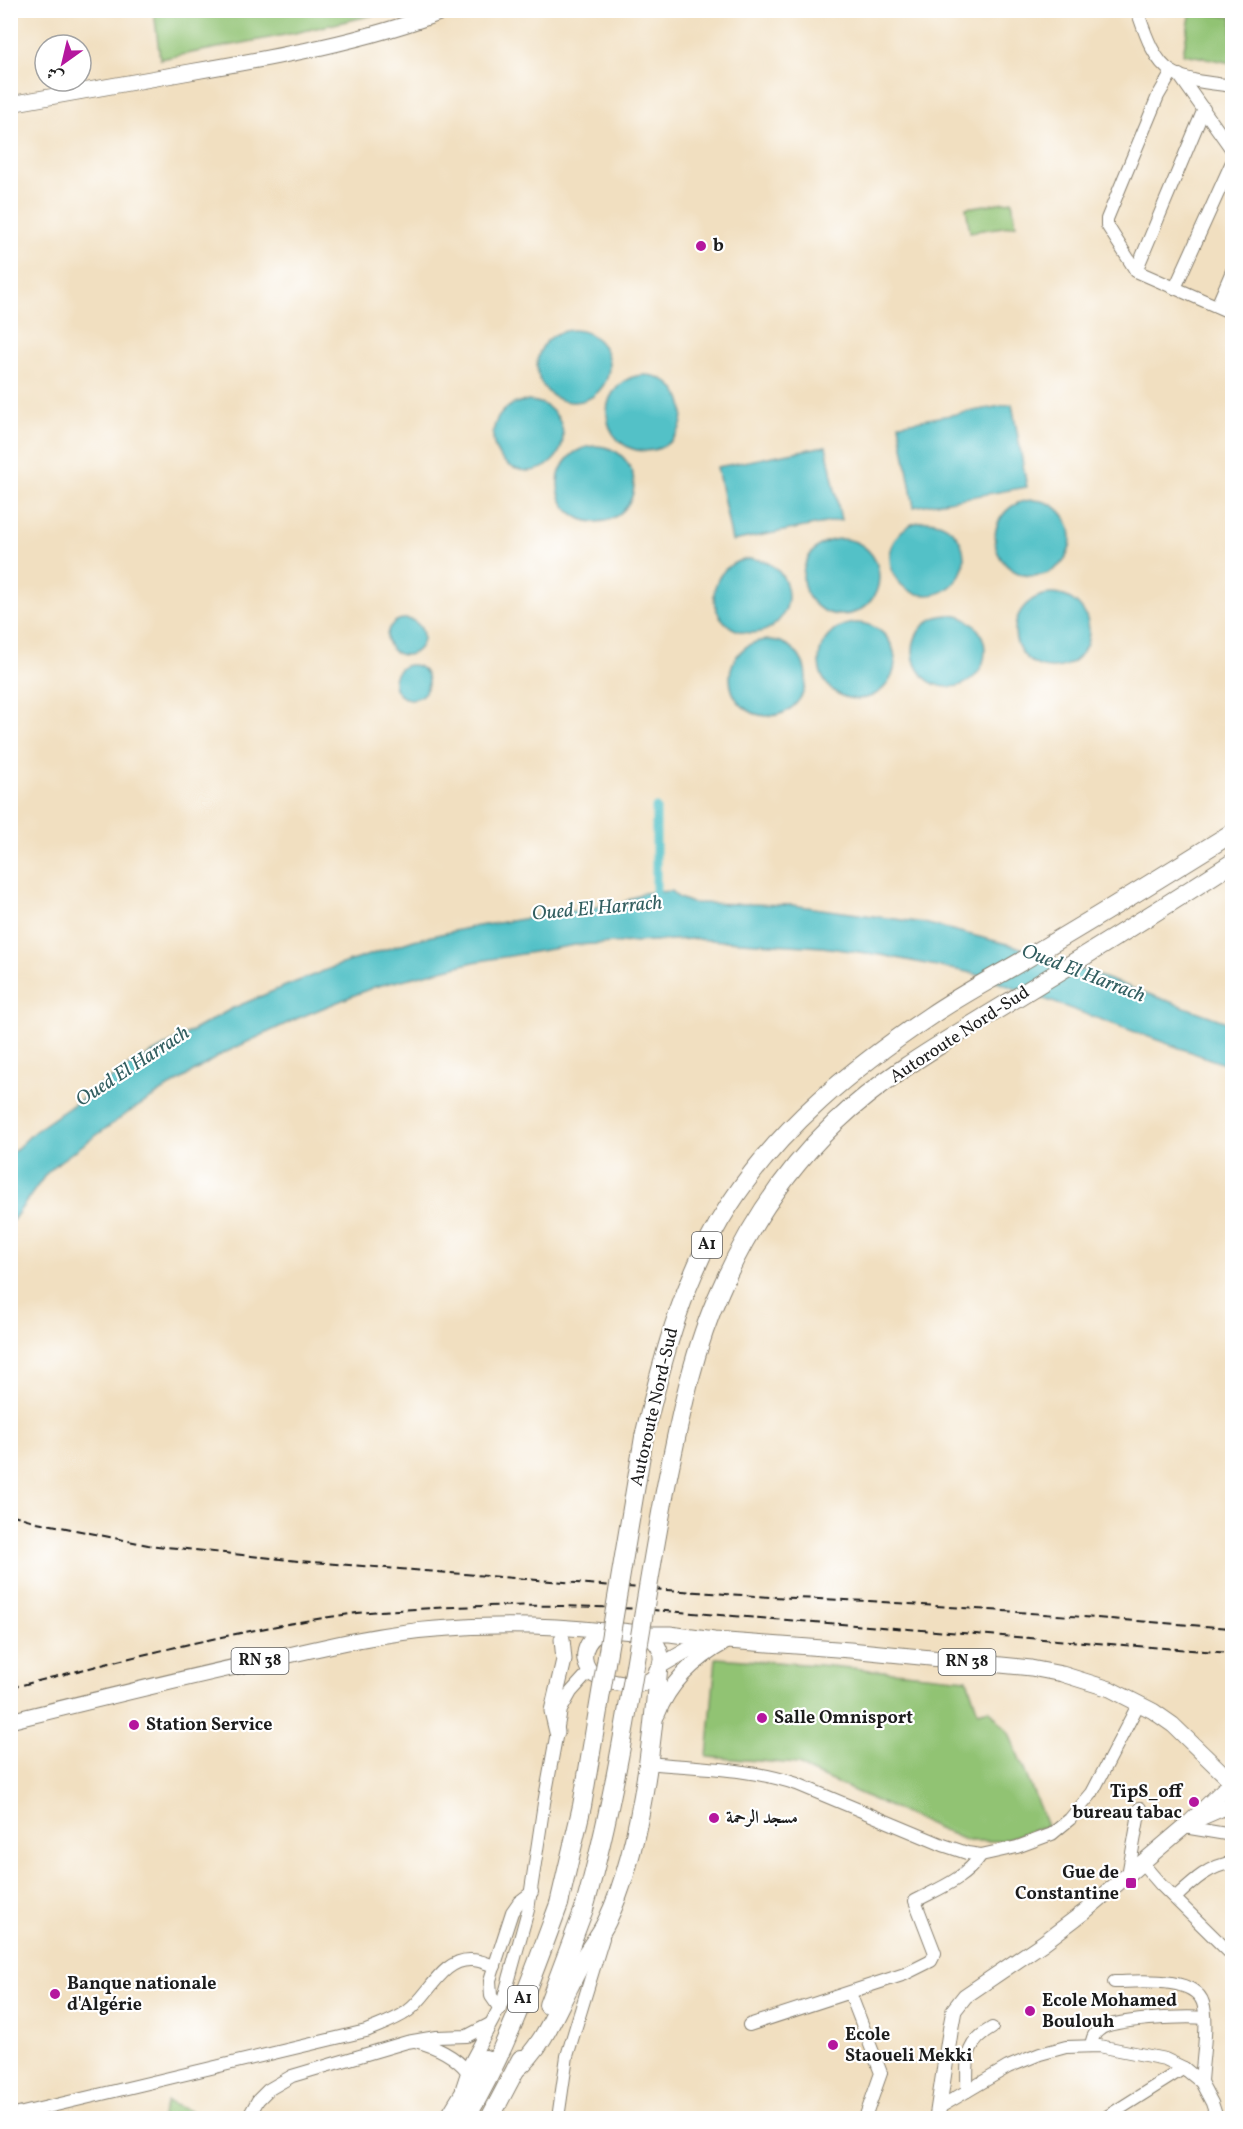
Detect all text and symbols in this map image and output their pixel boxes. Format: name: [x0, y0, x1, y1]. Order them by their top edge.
north arrow: [33, 33, 93, 93]
text: ش: [43, 60, 68, 87]
place label: b: [713, 234, 724, 259]
marker: b: [694, 239, 708, 253]
water label: Oued El Harrach: [531, 889, 663, 929]
water label: Oued El Harrach: [1017, 937, 1149, 1011]
street label: Autoroute Nord-Sud: [885, 980, 1035, 1090]
water label: Oued El Harrach: [71, 1020, 196, 1114]
road number: A1: [692, 1232, 722, 1258]
street label: Autoroute Nord-Sud: [625, 1325, 685, 1489]
road number: RN 38: [232, 1648, 288, 1674]
road number: RN 38: [938, 1649, 996, 1675]
place label: Salle Omnisport: [774, 1706, 913, 1731]
marker: Salle Omnisport: [755, 1711, 769, 1725]
place label: Station Service: [146, 1713, 272, 1738]
marker: Station Service: [127, 1718, 141, 1732]
place label: TipS_off bureau tabac: [1073, 1780, 1184, 1826]
marker: TipS_off bureau tabac: [1187, 1795, 1201, 1809]
place label: مسجد الرحمة: [726, 1806, 798, 1831]
marker: مسجد الرحمة: [707, 1811, 721, 1825]
place label: Gue de Constantine: [1015, 1861, 1119, 1907]
marker: Gue de Constantine: [1124, 1876, 1138, 1890]
place label: Banque nationale d'Algérie: [67, 1972, 217, 2018]
road number: A1: [508, 1986, 538, 2012]
marker: Banque nationale d'Algérie: [48, 1987, 62, 2001]
place label: Ecole Mohamed Boulouh: [1042, 1989, 1177, 2035]
marker: Ecole Mohamed Boulouh: [1023, 2004, 1037, 2018]
place label: Ecole Staoueli Mekki: [845, 2023, 973, 2069]
marker: Ecole Staoueli Mekki: [826, 2038, 840, 2052]

